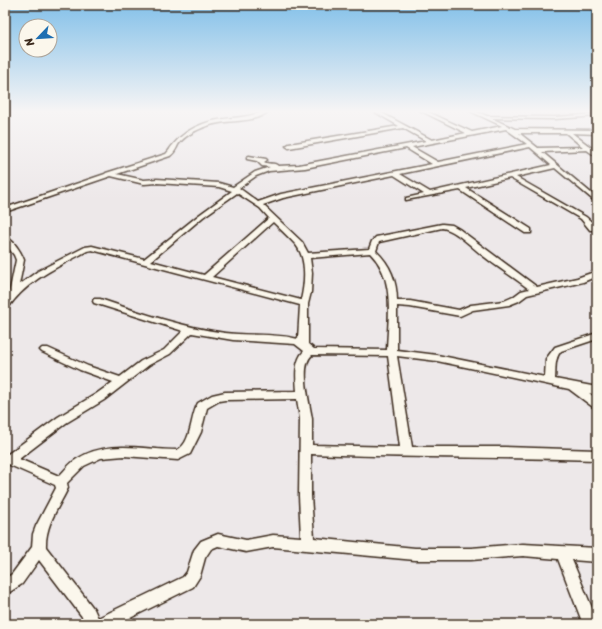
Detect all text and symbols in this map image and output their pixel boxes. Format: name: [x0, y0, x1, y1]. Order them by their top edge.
north arrow: [18, 18, 58, 58]
text: N: [19, 34, 40, 50]

